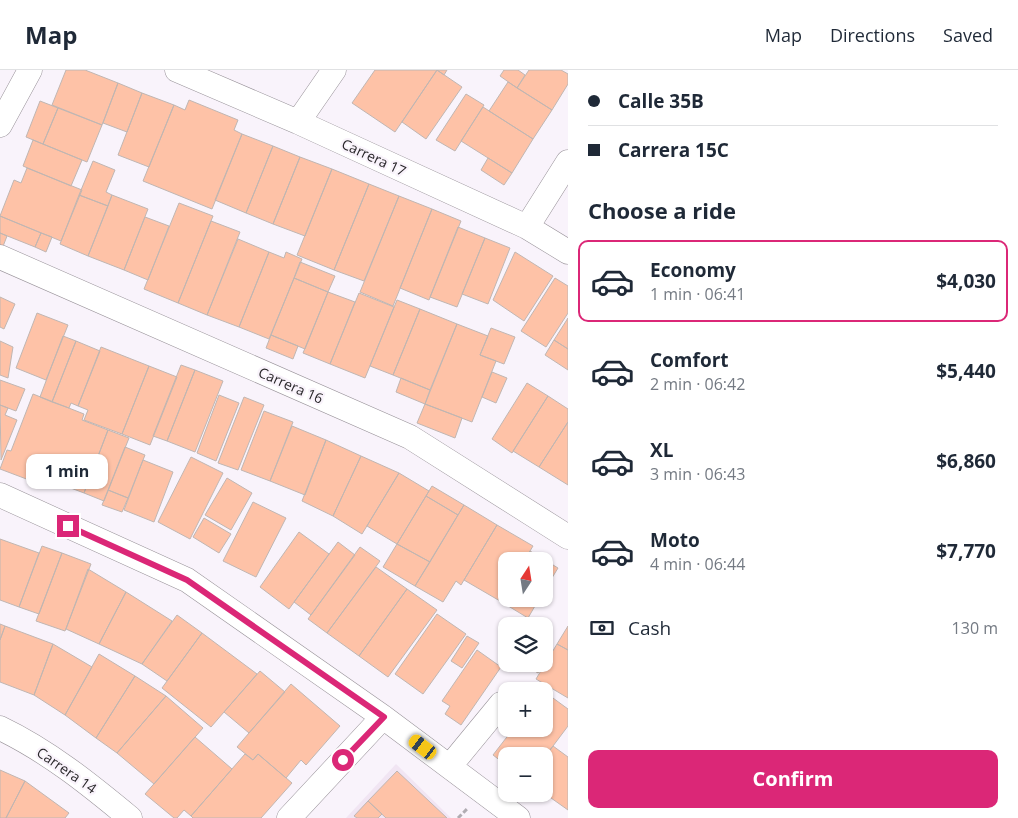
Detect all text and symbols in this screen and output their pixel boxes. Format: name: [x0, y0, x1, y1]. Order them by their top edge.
text: Map: [25, 18, 77, 51]
text: Map: [765, 23, 802, 47]
text: Directions: [830, 23, 915, 47]
text: Saved: [943, 23, 993, 47]
text: Calle 35B: [618, 88, 704, 114]
street label: Carrera 17: [339, 134, 409, 180]
text: Carrera 15C: [618, 137, 729, 163]
text: Choose a ride: [588, 195, 736, 225]
text: Economy: [650, 257, 736, 283]
icon: car: [590, 259, 635, 304]
text: $4,030: [936, 268, 996, 294]
text: 1 min · 06:41: [650, 283, 745, 305]
text: Comfort: [650, 347, 729, 373]
icon: car: [590, 349, 635, 394]
text: $5,440: [936, 358, 996, 384]
street label: Carrera 16: [256, 362, 326, 408]
text: 2 min · 06:42: [650, 373, 745, 395]
text: XL: [650, 437, 673, 463]
icon: car: [590, 439, 635, 484]
text: $6,860: [936, 448, 996, 474]
callout: 1 min: [27, 454, 109, 488]
text: 1 min: [45, 460, 89, 482]
text: 3 min · 06:43: [650, 463, 745, 485]
route end: [57, 515, 79, 537]
text: Moto: [650, 527, 700, 553]
icon: car: [590, 529, 635, 574]
text: $7,770: [936, 538, 996, 564]
north arrow: [498, 552, 552, 608]
map controls: [498, 552, 553, 802]
text: 4 min · 06:44: [650, 553, 745, 575]
icon: cash: [588, 614, 616, 642]
text: Cash: [628, 615, 671, 641]
button: layers: [498, 617, 553, 672]
text: 130 m: [952, 617, 998, 639]
button: +: [498, 682, 553, 737]
car: [406, 732, 439, 762]
street label: Carrera 14: [33, 742, 101, 798]
button: −: [498, 747, 553, 802]
route start: [332, 749, 354, 771]
button: Confirm: [588, 750, 998, 808]

